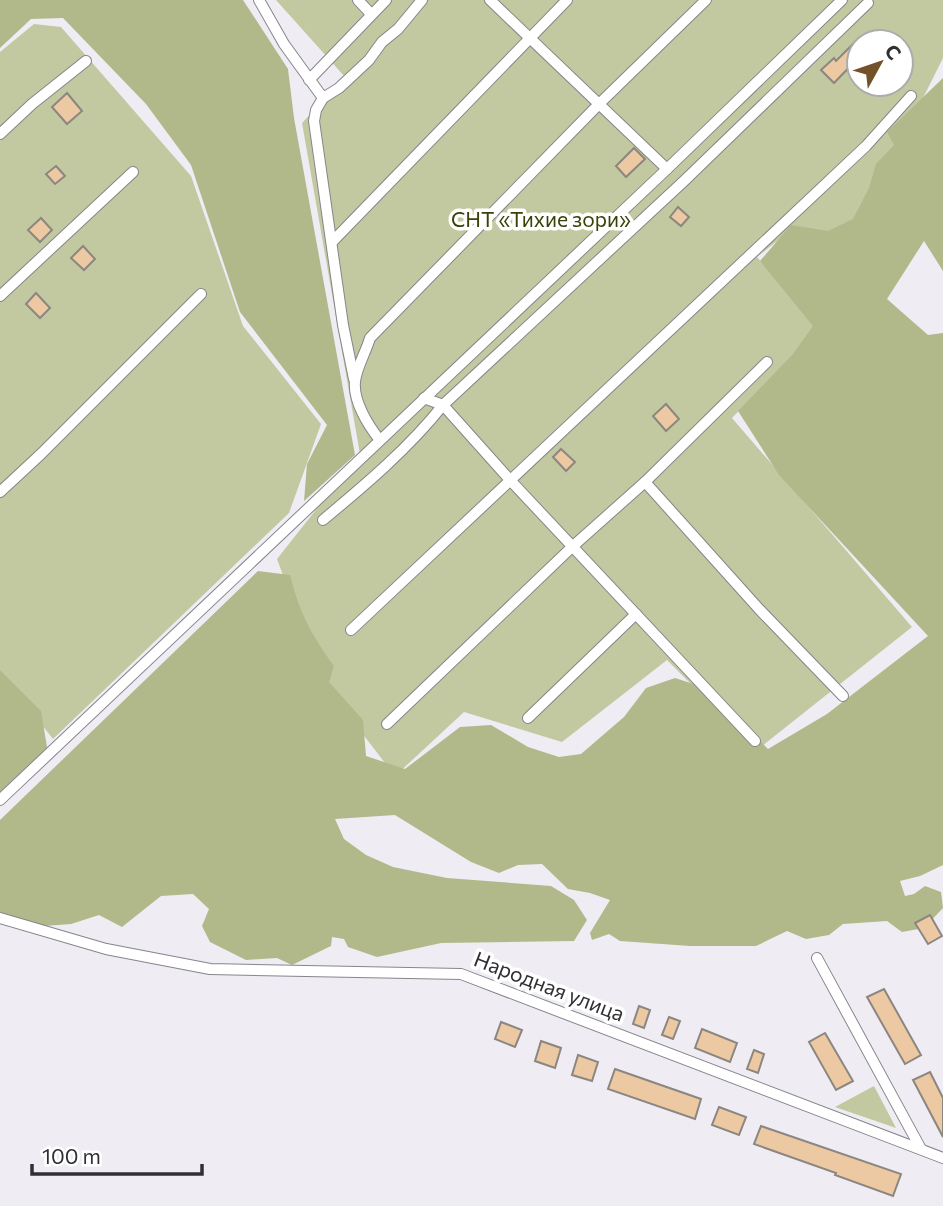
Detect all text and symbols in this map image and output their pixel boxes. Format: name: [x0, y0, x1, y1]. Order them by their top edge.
north arrow: [845, 28, 915, 98]
text: С: [880, 39, 906, 64]
park label: СНТ «Тихие зори»: [451, 206, 631, 231]
street label: Народная улица: [471, 945, 628, 1026]
scale bar: [32, 1132, 201, 1176]
text: 100 m: [42, 1143, 101, 1168]

